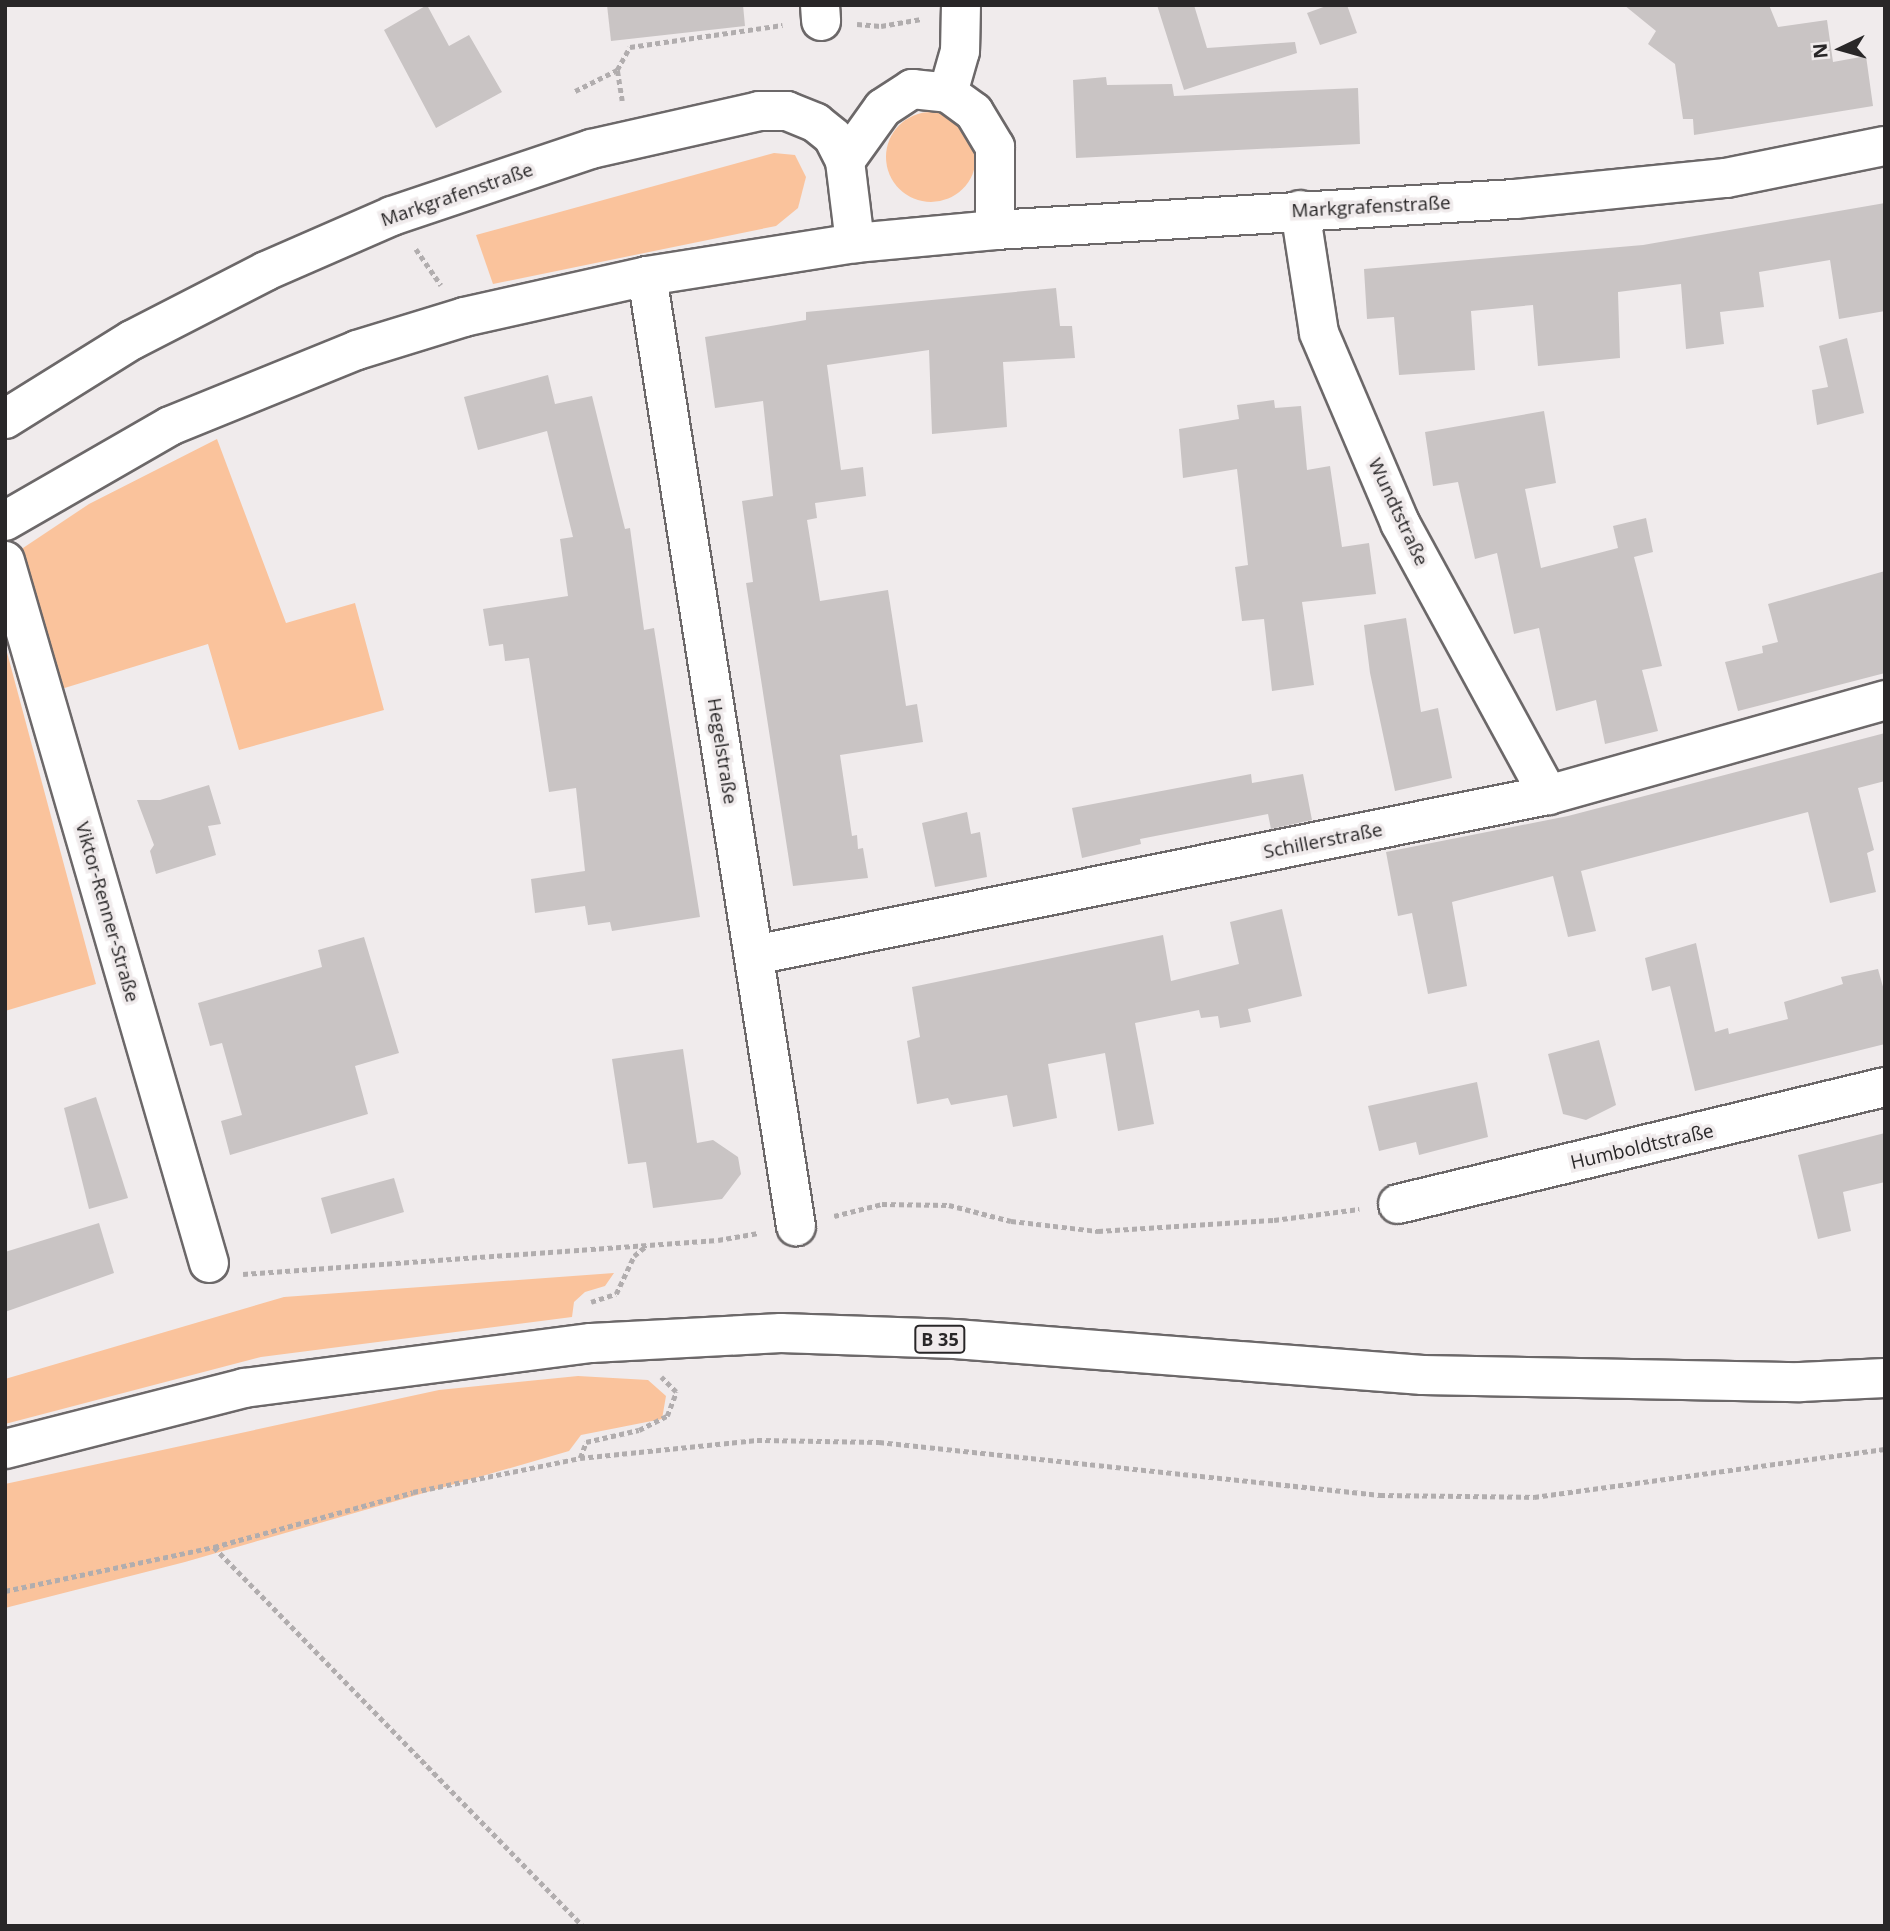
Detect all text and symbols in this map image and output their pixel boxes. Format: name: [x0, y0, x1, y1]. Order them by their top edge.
north arrow: [1806, 14, 1876, 84]
text: N: [1806, 42, 1834, 60]
street label: Markgrafenstraße: [378, 158, 536, 232]
street label: Markgrafenstraße: [1291, 191, 1451, 223]
street label: Wundtstraße: [1363, 455, 1433, 569]
street label: Hegelstraße: [702, 696, 742, 806]
street label: Schillerstraße: [1262, 818, 1384, 864]
street label: Viktor-Renner-Straße: [70, 819, 144, 1005]
street label: Humboldtstraße: [1568, 1119, 1716, 1175]
road number: B 35: [914, 1324, 966, 1354]

